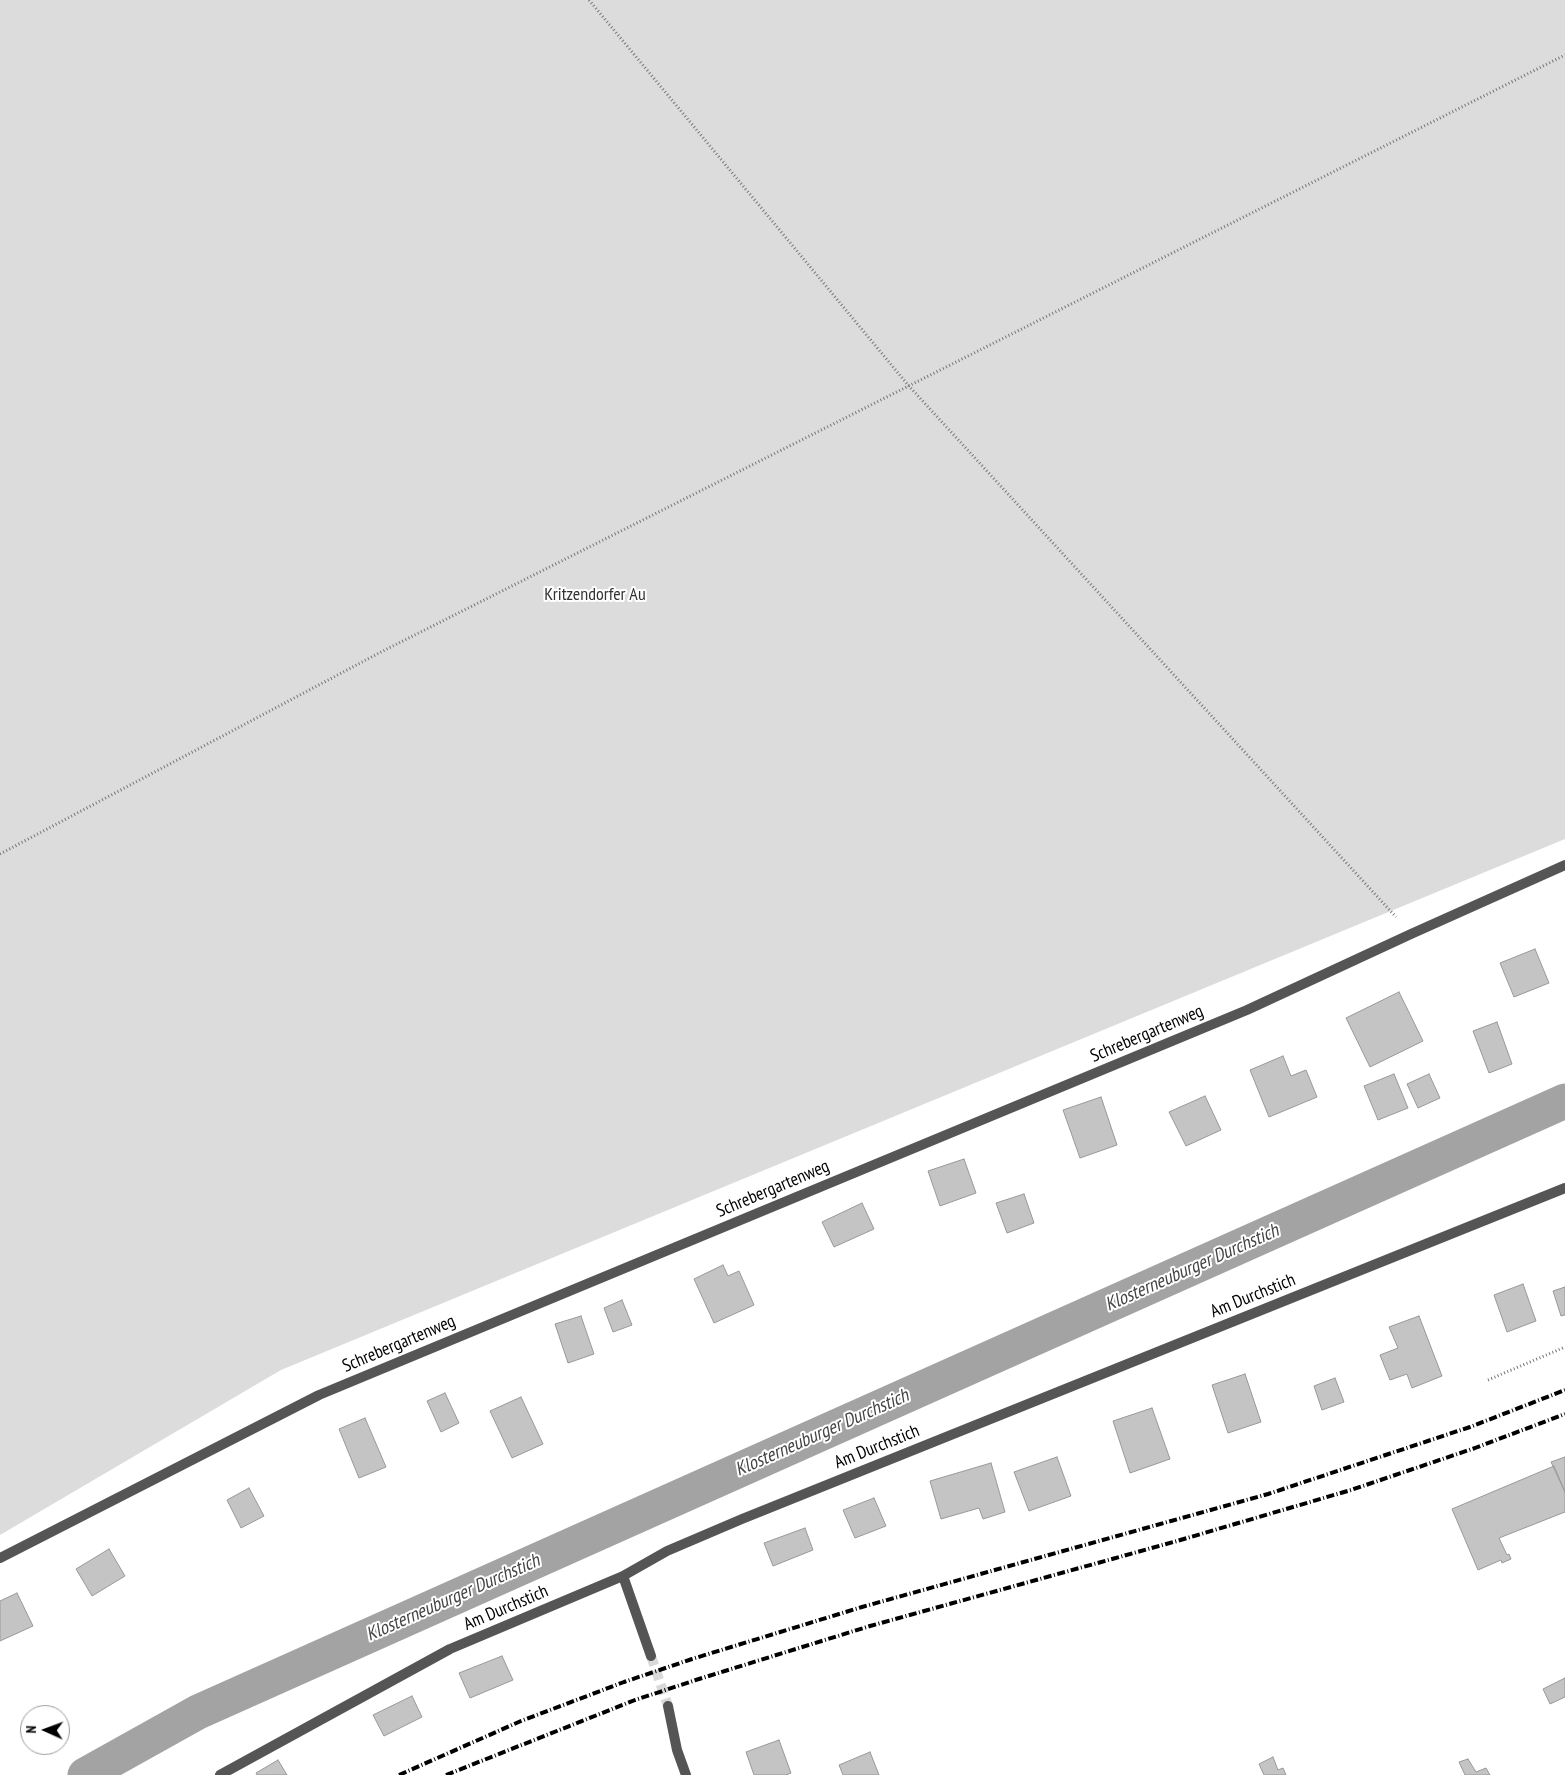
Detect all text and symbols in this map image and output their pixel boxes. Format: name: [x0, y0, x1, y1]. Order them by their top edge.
park label: Kritzendorfer Au: [544, 584, 646, 606]
street label: Schrebergartenweg: [1087, 1001, 1207, 1067]
street label: Schrebergartenweg: [713, 1156, 833, 1222]
water label: Klosterneuburger Durchstich: [1102, 1219, 1282, 1317]
street label: Am Durchstich: [1207, 1269, 1299, 1323]
street label: Schrebergartenweg: [339, 1311, 459, 1377]
water label: Klosterneuburger Durchstich: [732, 1384, 912, 1482]
street label: Am Durchstich: [831, 1420, 923, 1474]
water label: Klosterneuburger Durchstich: [363, 1549, 543, 1647]
street label: Am Durchstich: [460, 1581, 552, 1635]
north arrow: [20, 1705, 70, 1755]
text: N: [22, 1725, 40, 1734]

